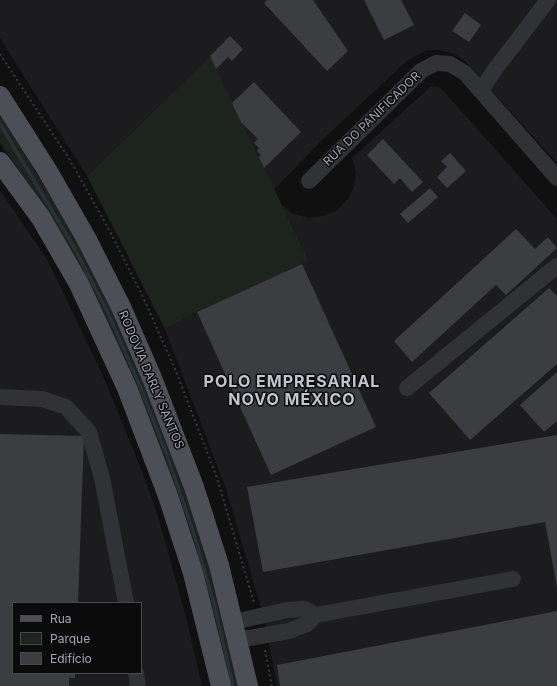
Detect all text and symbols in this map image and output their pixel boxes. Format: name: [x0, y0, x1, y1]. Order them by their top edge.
street label: RUA DO PANIFICADOR: [320, 69, 424, 169]
street label: RODOVIA DARLY SANTOS: [115, 309, 187, 451]
district label: POLO EMPRESARIAL NOVO MÉXICO: [204, 372, 380, 410]
legend: [12, 602, 142, 674]
text: Rua: [50, 611, 72, 626]
text: Parque: [50, 631, 90, 646]
text: Edifício: [50, 651, 92, 666]

